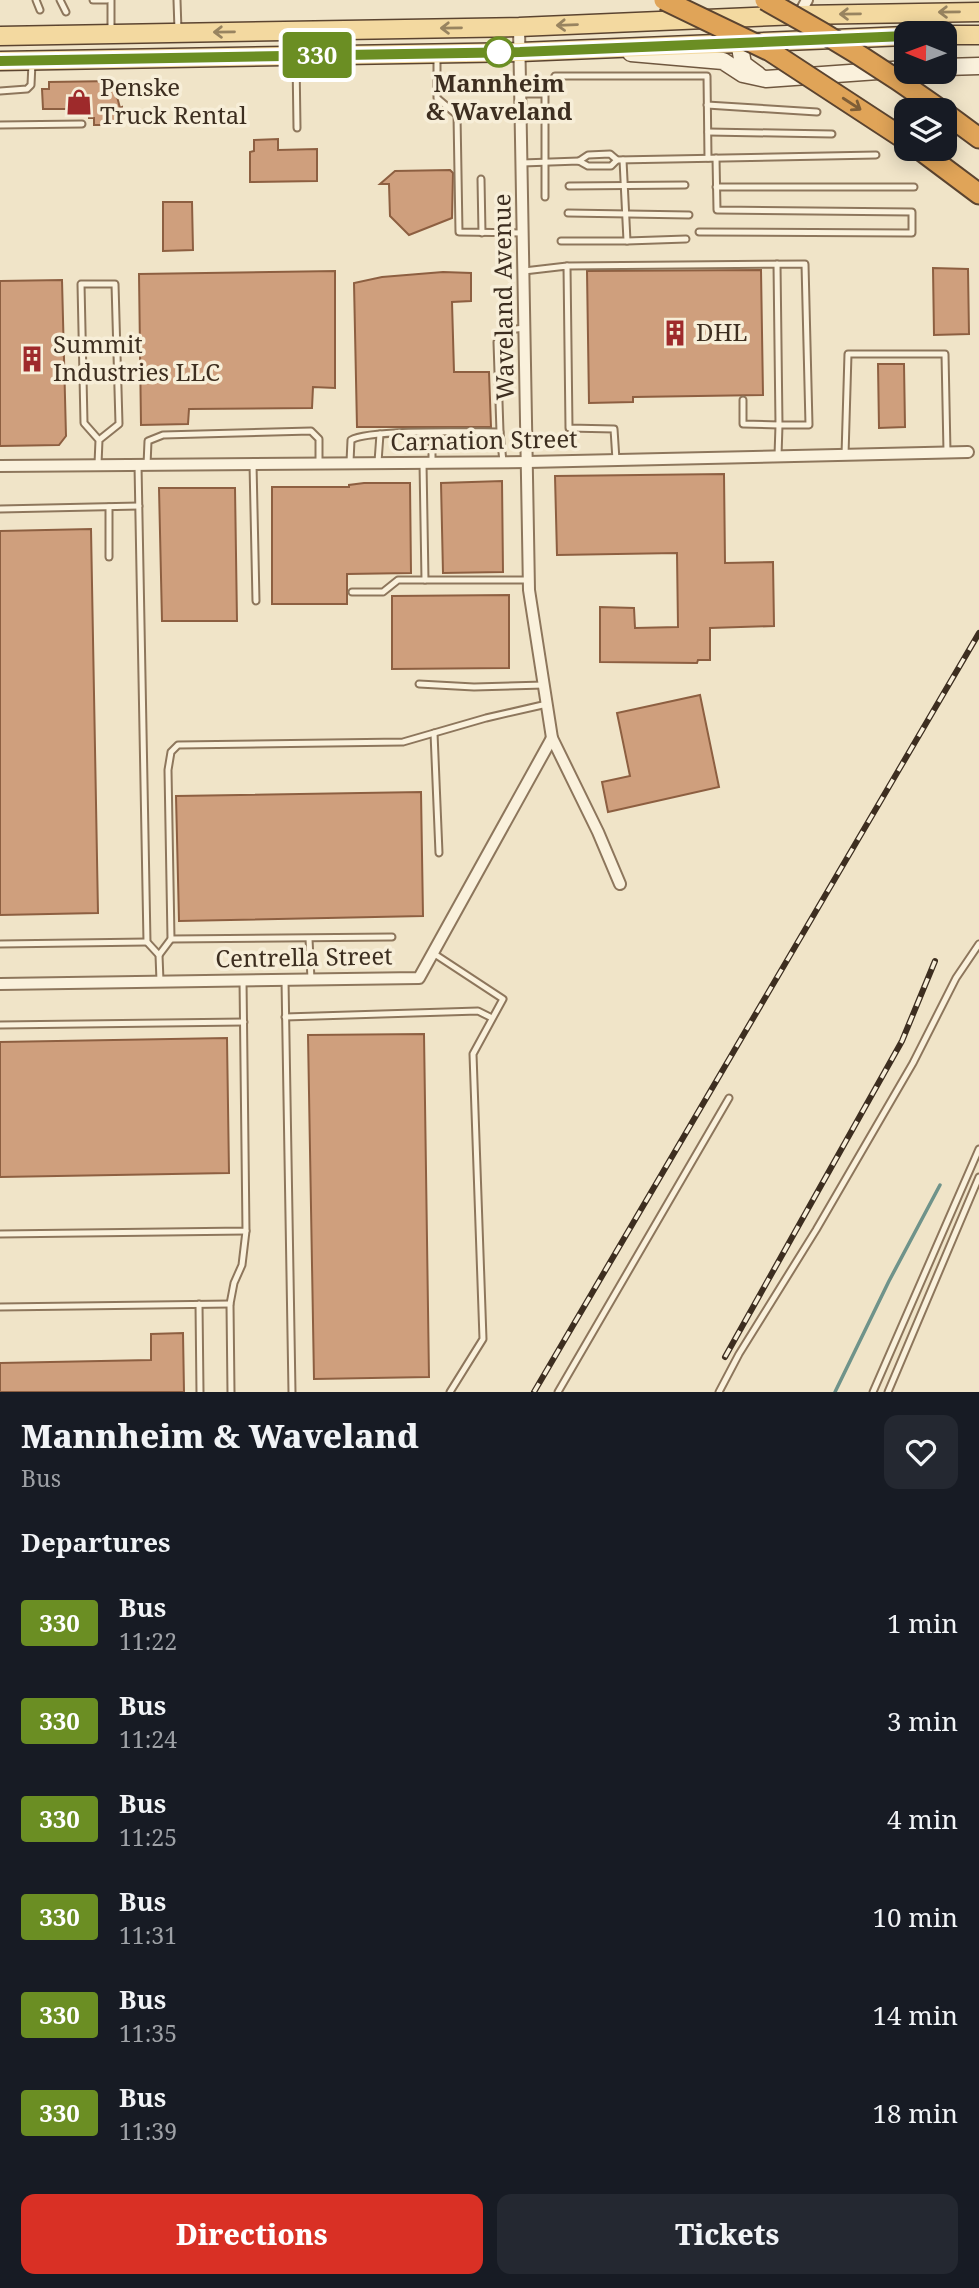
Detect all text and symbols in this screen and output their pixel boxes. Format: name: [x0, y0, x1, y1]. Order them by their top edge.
one-way arrow: [937, 6, 960, 19]
one-way arrow: [839, 7, 862, 21]
one-way arrow: [555, 18, 578, 31]
north arrow: [894, 21, 957, 84]
map controls: [894, 21, 957, 161]
one-way arrow: [440, 22, 463, 35]
one-way arrow: [212, 25, 235, 39]
line badge: 330: [277, 32, 357, 78]
marker: Mannheim & Waveland: [484, 37, 514, 67]
text: 330: [297, 38, 337, 71]
place label: Mannheim & Waveland: [426, 66, 573, 127]
place label: Penske Truck Rental: [100, 70, 247, 131]
shop icon: Penske Truck Rental: [64, 87, 94, 117]
one-way arrow: [842, 97, 861, 111]
button: layers: [894, 98, 957, 161]
street label: Waveland Avenue: [484, 193, 521, 401]
place label: DHL: [696, 315, 747, 348]
building icon: DHL: [660, 318, 690, 348]
place label: Summit Industries LLC: [53, 327, 220, 388]
building icon: Summit Industries LLC: [17, 344, 47, 374]
street label: Carnation Street: [390, 421, 578, 458]
street label: Centrella Street: [215, 938, 393, 975]
text: Mannheim & Waveland: [21, 1413, 419, 1458]
button: heart: [884, 1415, 958, 1489]
text: Bus: [21, 1462, 61, 1494]
text: Departures: [21, 1524, 171, 1560]
text: Bus: [119, 1589, 166, 1625]
text: 1 min: [887, 1605, 958, 1641]
text: 330: [39, 1606, 80, 1639]
text: 11:22: [119, 1625, 177, 1657]
text: Bus: [119, 1687, 166, 1723]
text: 3 min: [887, 1703, 958, 1739]
text: 330: [39, 1704, 80, 1737]
text: 11:24: [119, 1723, 177, 1755]
text: Bus: [119, 1785, 166, 1821]
text: 4 min: [887, 1801, 958, 1837]
text: 330: [39, 1802, 80, 1835]
text: 11:25: [119, 1821, 177, 1853]
text: Bus: [119, 1883, 166, 1919]
text: 10 min: [873, 1899, 958, 1935]
text: 330: [39, 1900, 80, 1933]
text: 11:31: [119, 1919, 177, 1951]
text: Bus: [119, 1981, 166, 2017]
text: 14 min: [873, 1997, 958, 2033]
text: 330: [39, 1998, 80, 2031]
text: 11:35: [119, 2017, 177, 2049]
text: Bus: [119, 2079, 166, 2115]
text: 18 min: [873, 2095, 958, 2131]
text: 330: [39, 2096, 80, 2129]
text: 11:39: [119, 2115, 177, 2147]
button: Directions: [21, 2194, 483, 2274]
button: Tickets: [497, 2194, 958, 2274]

